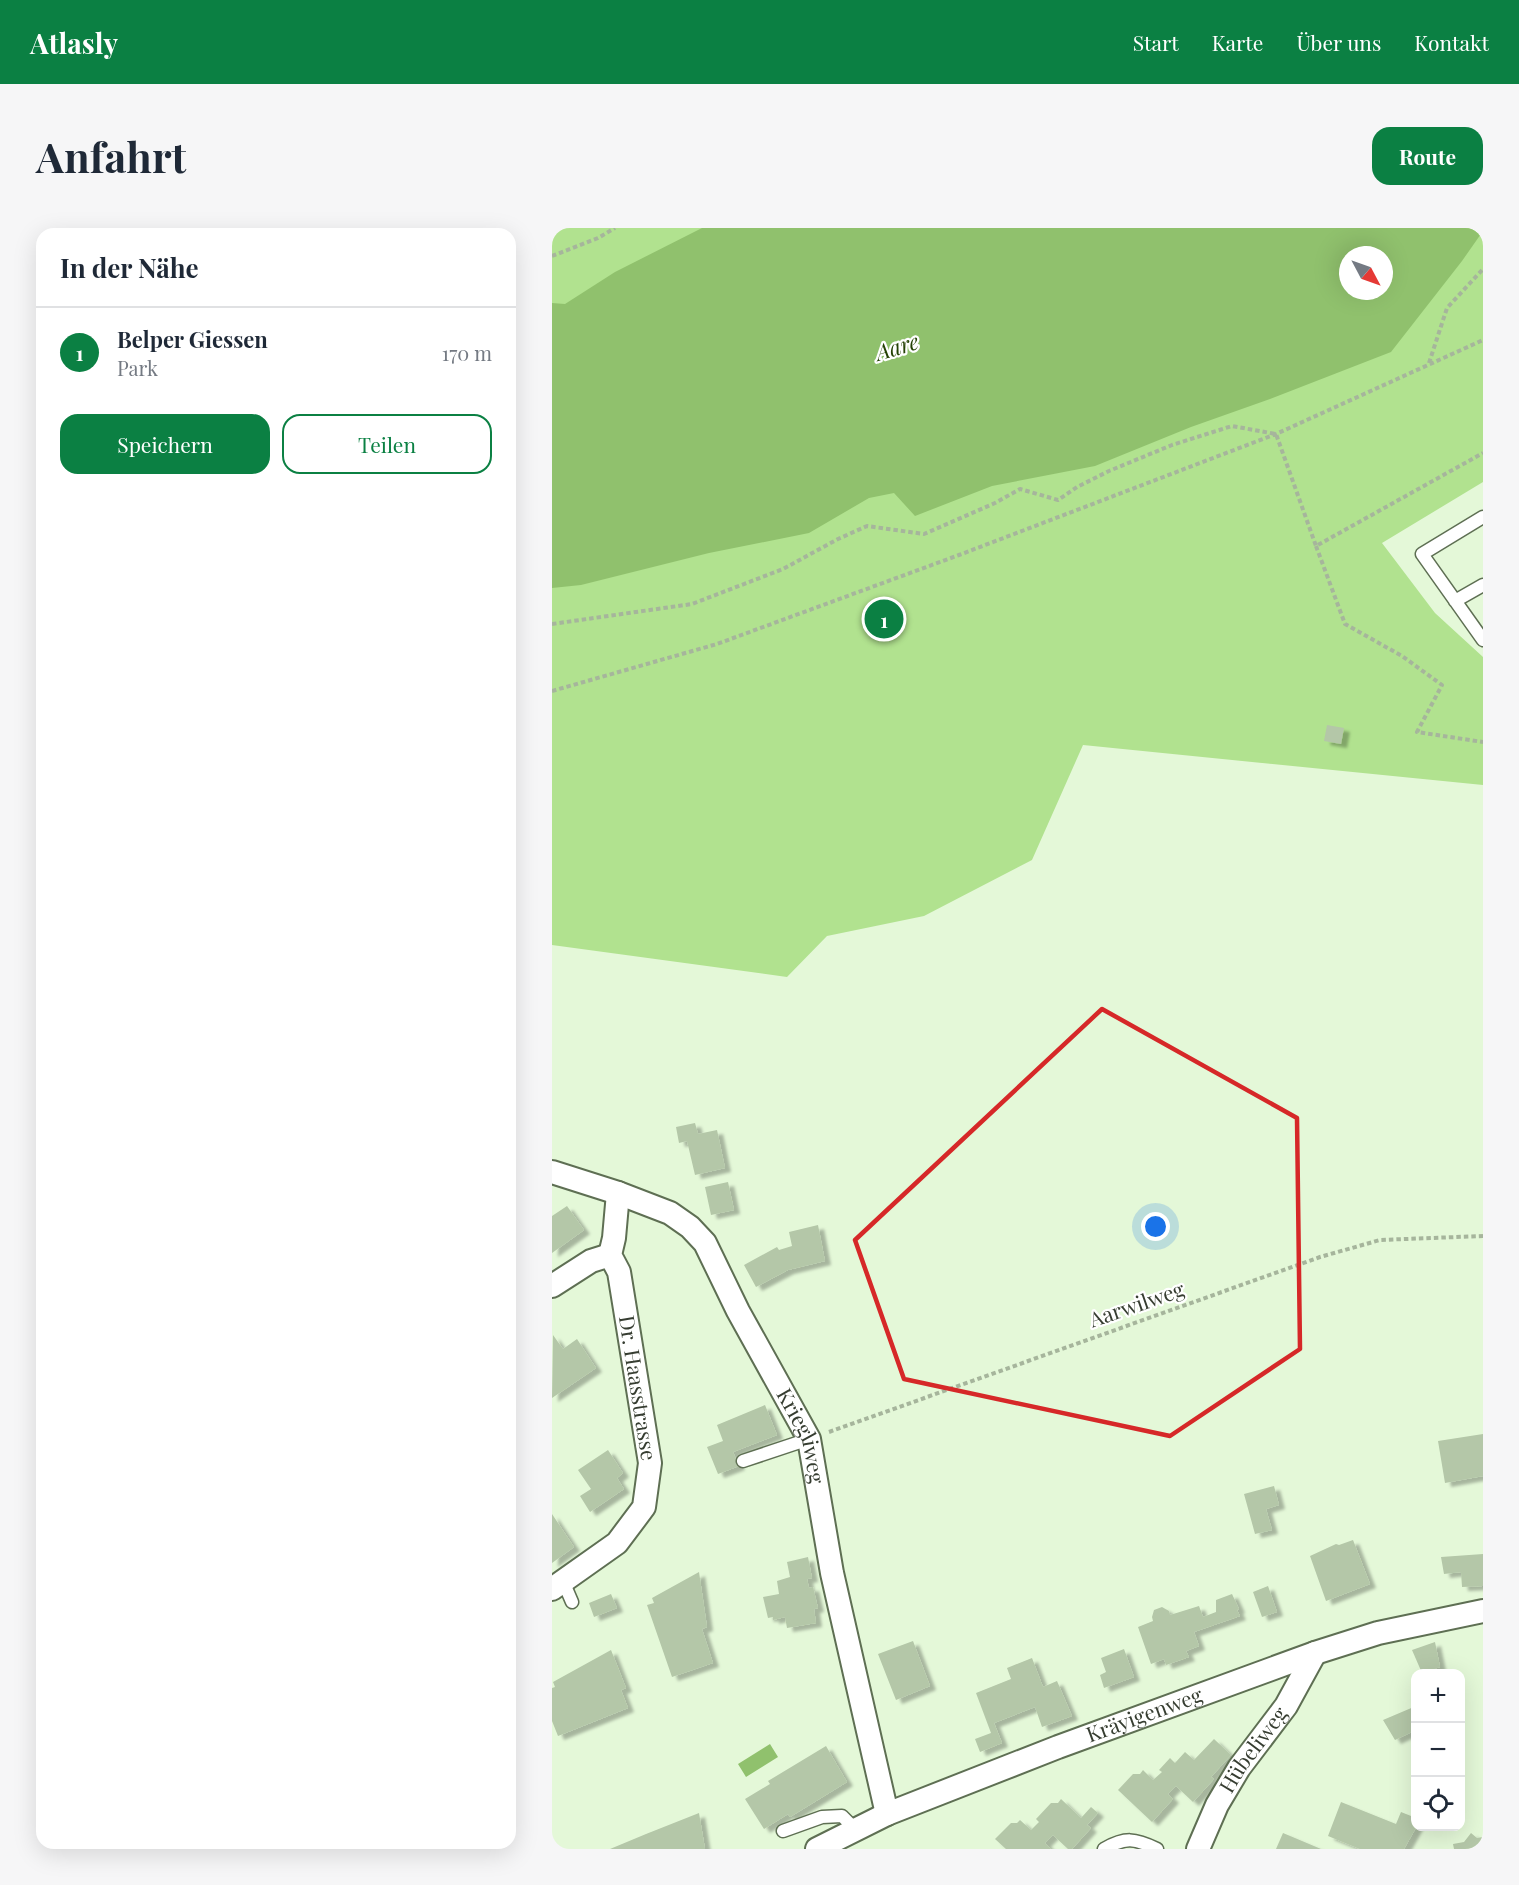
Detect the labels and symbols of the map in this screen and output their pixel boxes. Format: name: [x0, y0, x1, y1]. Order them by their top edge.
north arrow: [1339, 246, 1393, 300]
water label: Aare: [870, 325, 923, 367]
pin: 1: [864, 596, 904, 642]
your location: [1141, 1212, 1170, 1241]
street label: Aarwilweg: [1084, 1274, 1188, 1333]
street label: Dr. Haasstrasse: [614, 1313, 664, 1462]
street label: Kriegliweg: [771, 1383, 832, 1486]
street label: Kräyigenweg: [1082, 1679, 1206, 1748]
street label: Hübeliweg: [1211, 1700, 1293, 1797]

